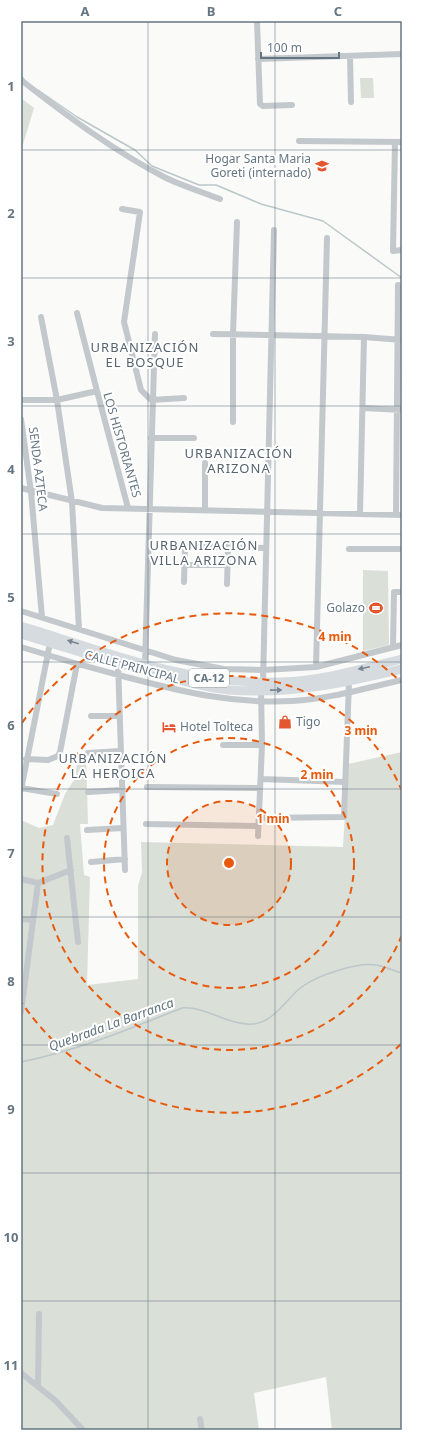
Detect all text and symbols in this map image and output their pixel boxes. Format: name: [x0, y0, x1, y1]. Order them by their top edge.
text: A: [81, 2, 90, 20]
text: B: [207, 2, 215, 20]
text: C: [334, 2, 342, 20]
scale bar: [261, 34, 339, 60]
text: 100 m: [267, 39, 302, 56]
text: 1: [7, 77, 15, 95]
place label: Hogar Santa Maria Goreti (internado): [205, 150, 311, 181]
school or university icon: Hogar Santa Maria Goreti (internado): [314, 158, 330, 174]
text: 2: [7, 204, 15, 222]
text: 3: [7, 332, 15, 350]
district label: URBANIZACIÓN EL BOSQUE: [91, 338, 199, 371]
street label: LOS HISTORIANTES: [99, 390, 146, 500]
street label: SENDA AZTECA: [25, 426, 52, 512]
district label: URBANIZACIÓN ARIZONA: [185, 444, 293, 477]
text: 4: [7, 460, 15, 478]
district label: URBANIZACIÓN VILLA ARIZONA: [150, 536, 258, 569]
text: 5: [7, 588, 15, 606]
place label: Golazo: [326, 599, 365, 616]
sports icon: Golazo: [368, 600, 384, 616]
text: 4 min: [318, 628, 352, 645]
one-way arrow: [66, 639, 78, 645]
street label: CALLE PRINCIPAL: [83, 646, 182, 687]
one-way arrow: [358, 666, 370, 672]
road number: CA-12: [189, 669, 229, 687]
one-way arrow: [270, 687, 283, 693]
place label: Tigo: [296, 713, 320, 730]
shop icon: Tigo: [277, 714, 293, 730]
text: 6: [7, 716, 15, 734]
place label: Hotel Tolteca: [180, 718, 253, 735]
hotel icon: Hotel Tolteca: [161, 719, 177, 735]
text: 3 min: [344, 722, 378, 739]
district label: URBANIZACIÓN LA HEROICA: [59, 749, 167, 782]
text: 2 min: [300, 766, 334, 783]
text: 1 min: [256, 810, 290, 827]
text: 7: [7, 844, 15, 862]
centre of rings: [222, 856, 236, 870]
text: 8: [7, 972, 15, 990]
water label: Quebrada La Barranca: [46, 993, 177, 1055]
text: 9: [7, 1100, 15, 1118]
text: 10: [4, 1228, 18, 1246]
text: 11: [4, 1356, 18, 1374]

